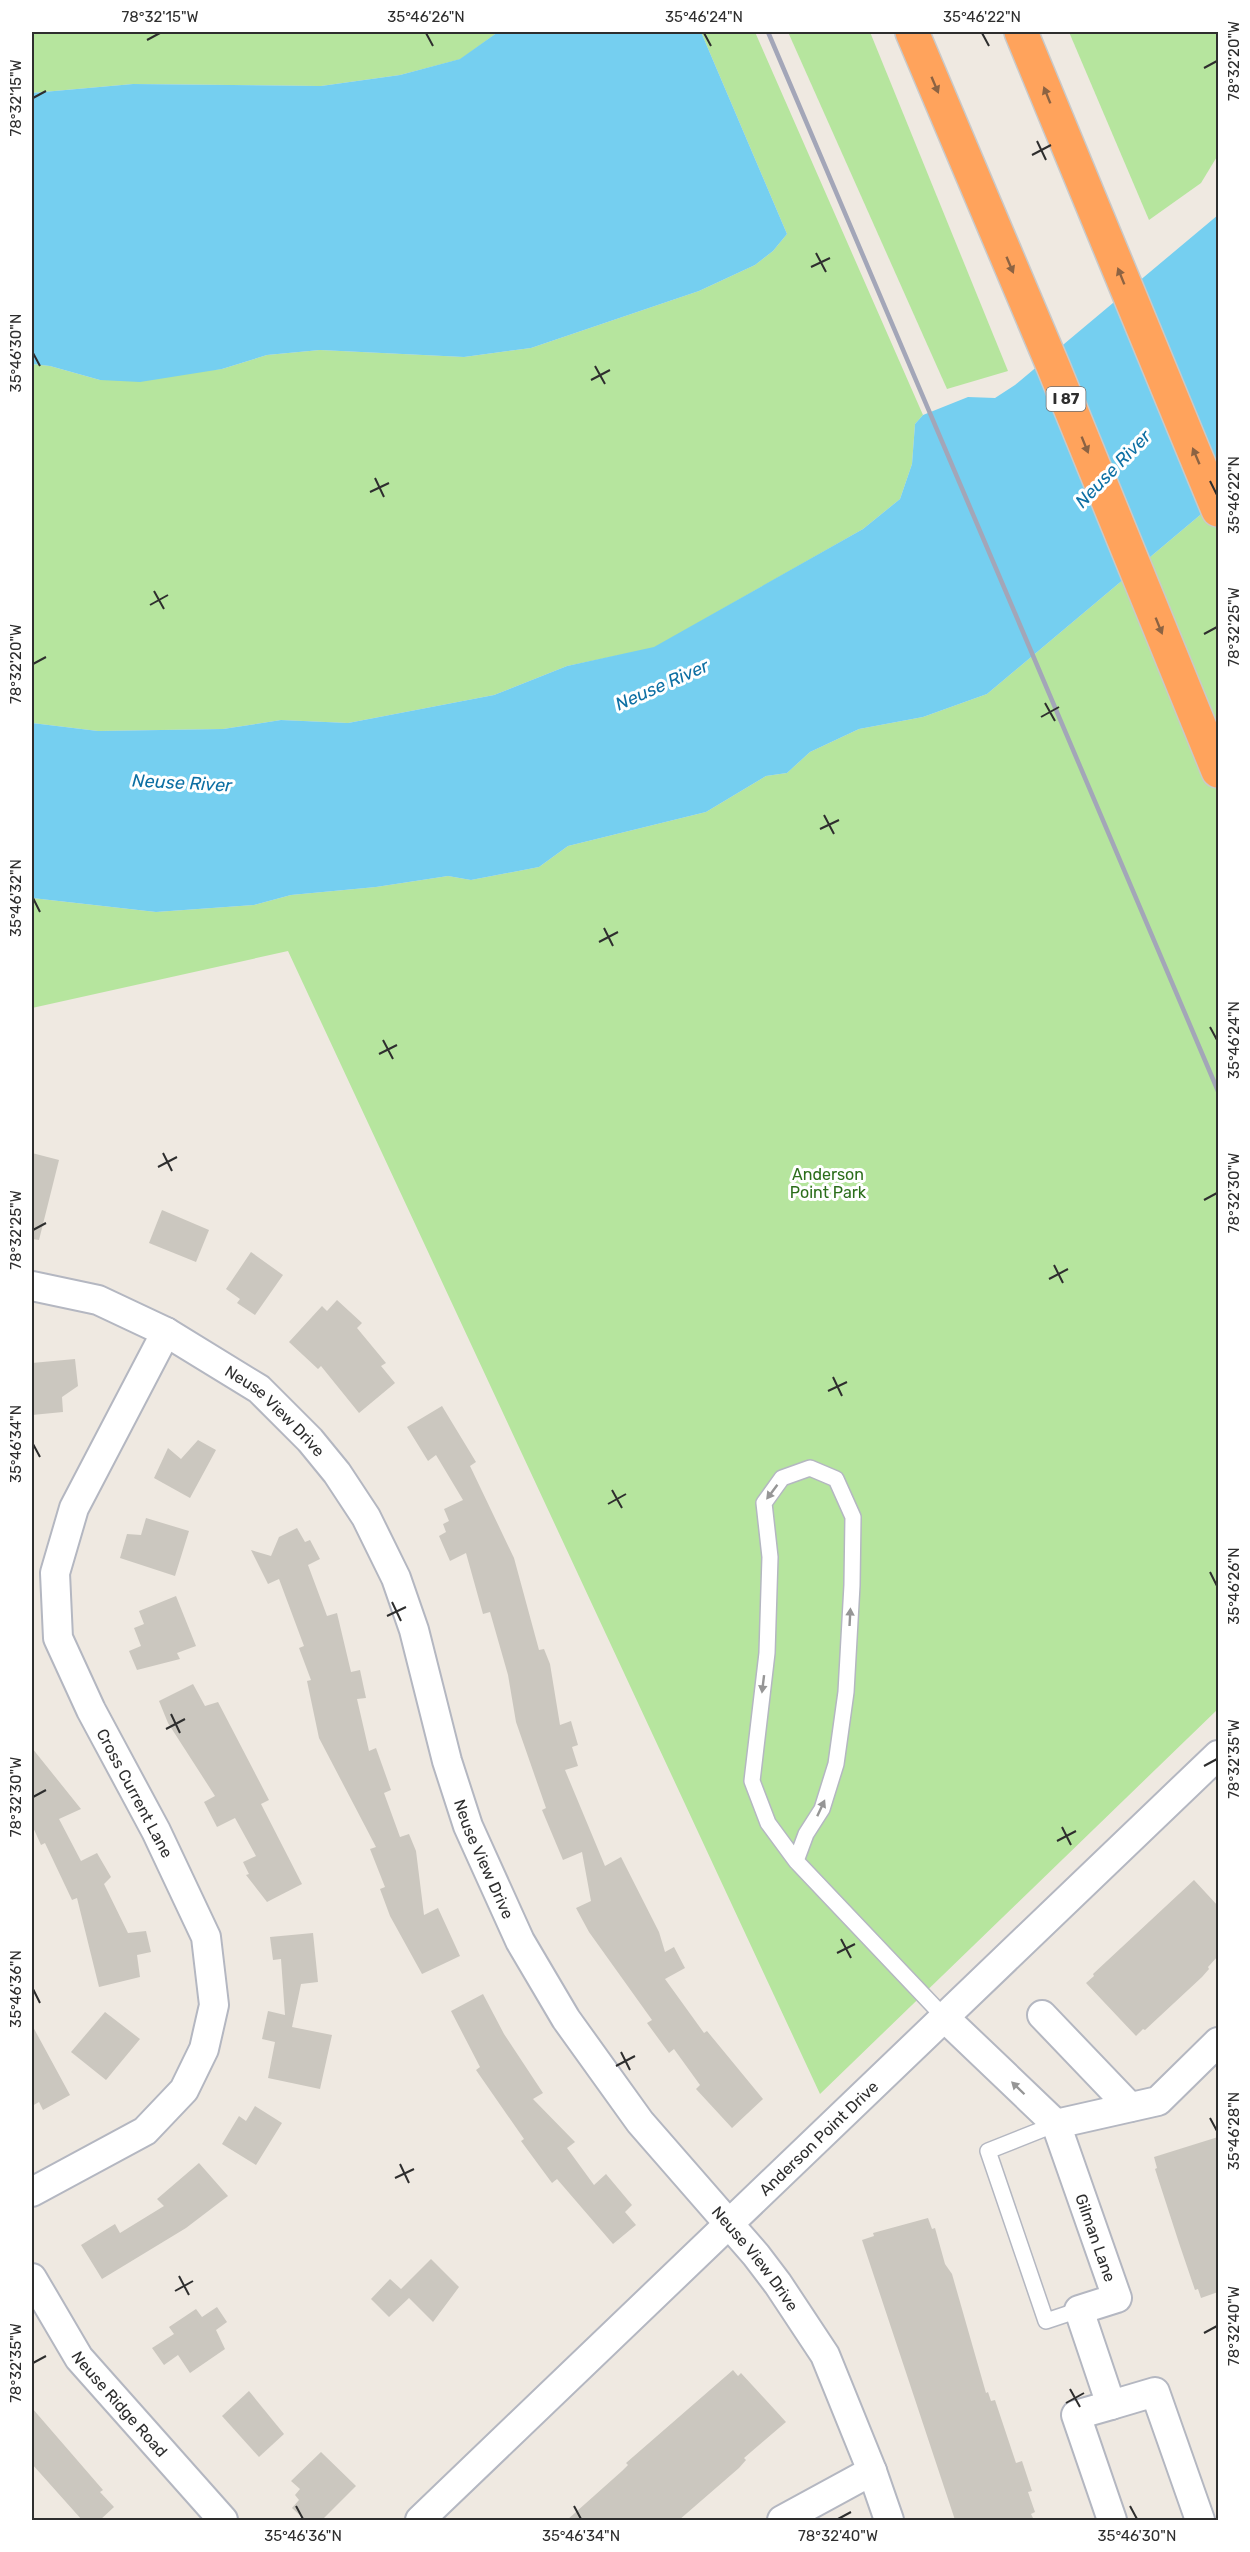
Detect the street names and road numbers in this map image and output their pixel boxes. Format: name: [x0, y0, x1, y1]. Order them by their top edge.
road number: I 87: [1046, 387, 1086, 411]
street label: Neuse View Drive: [221, 1362, 329, 1461]
street label: Cross Current Lane: [92, 1725, 177, 1861]
street label: Neuse View Drive: [450, 1797, 518, 1922]
street label: Anderson Point Drive: [755, 2077, 882, 2200]
street label: Gilman Lane: [1071, 2191, 1120, 2284]
street label: Neuse View Drive: [708, 2202, 802, 2315]
street label: Neuse Ridge Road: [67, 2348, 171, 2461]

